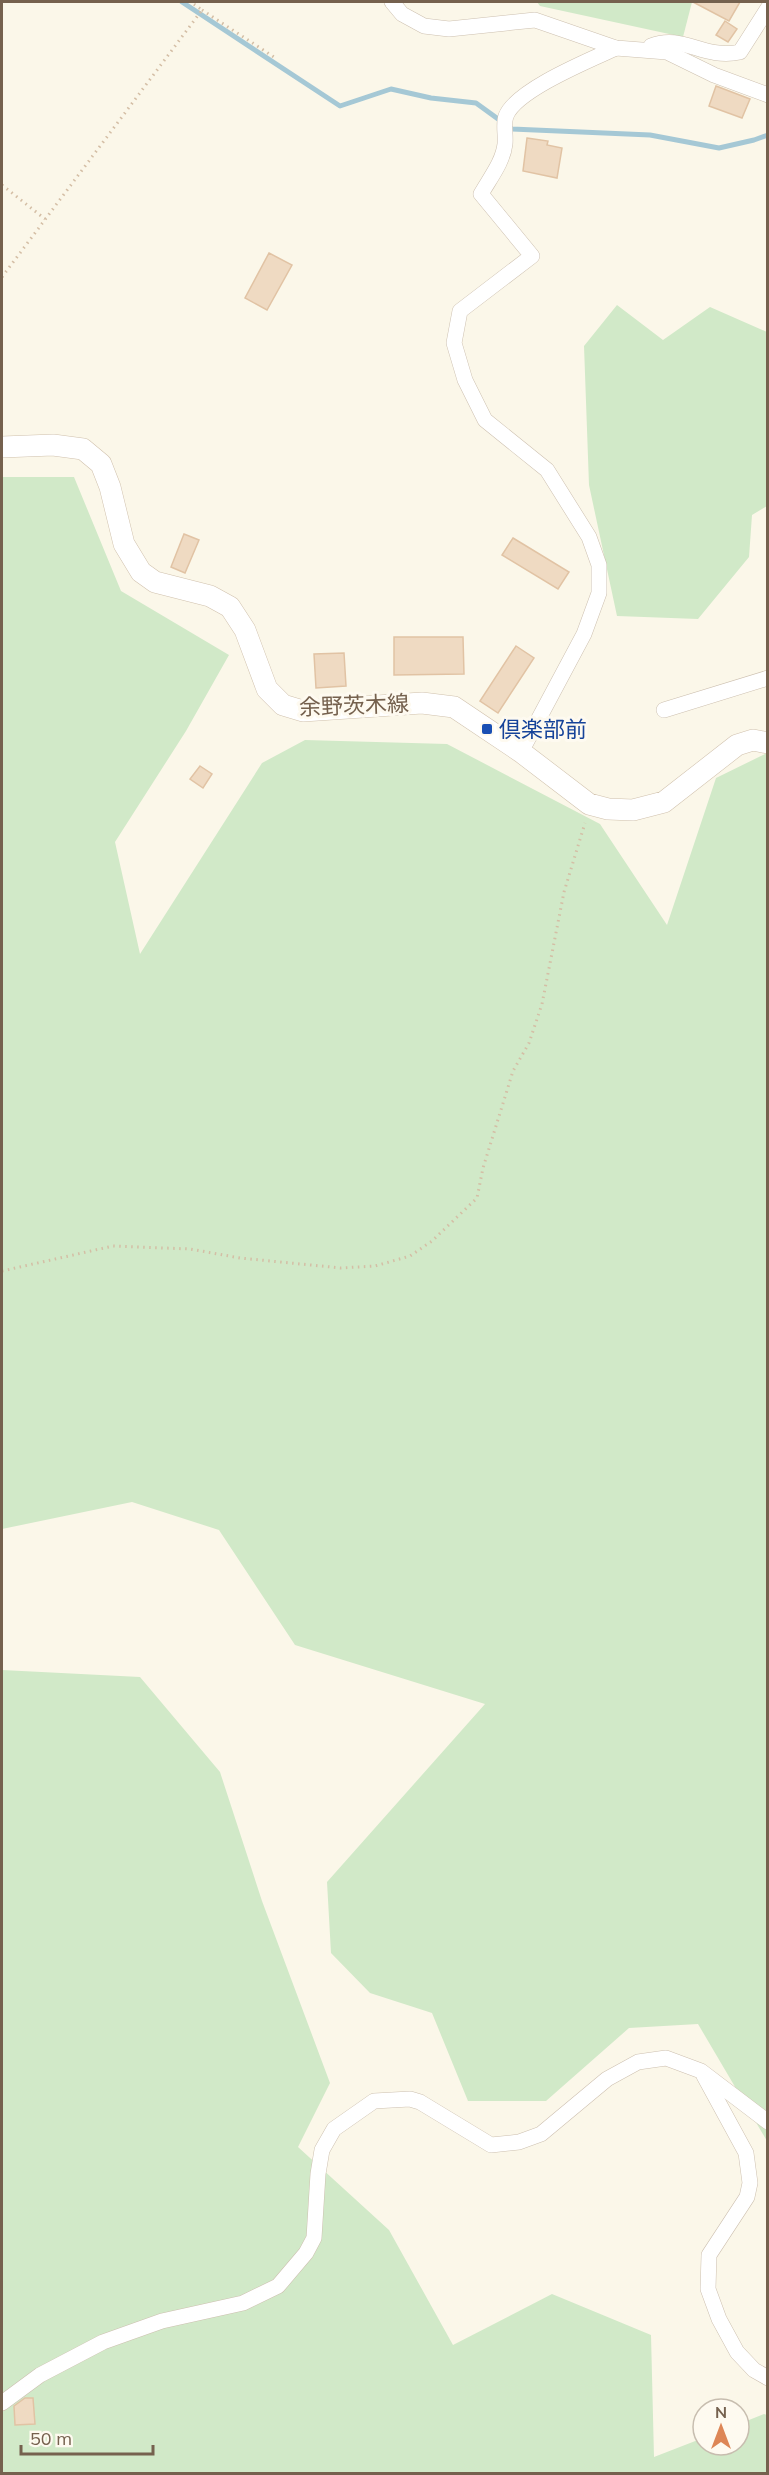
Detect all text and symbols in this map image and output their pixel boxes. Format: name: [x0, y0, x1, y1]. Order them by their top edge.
street label: 余野茨木線: [299, 689, 409, 721]
place label: 倶楽部前: [499, 715, 587, 743]
marker: 倶楽部前: [480, 722, 494, 736]
north arrow: [691, 2397, 751, 2457]
text: N: [715, 2402, 727, 2422]
scale bar: [21, 2418, 153, 2456]
text: 50 m: [30, 2427, 72, 2450]

